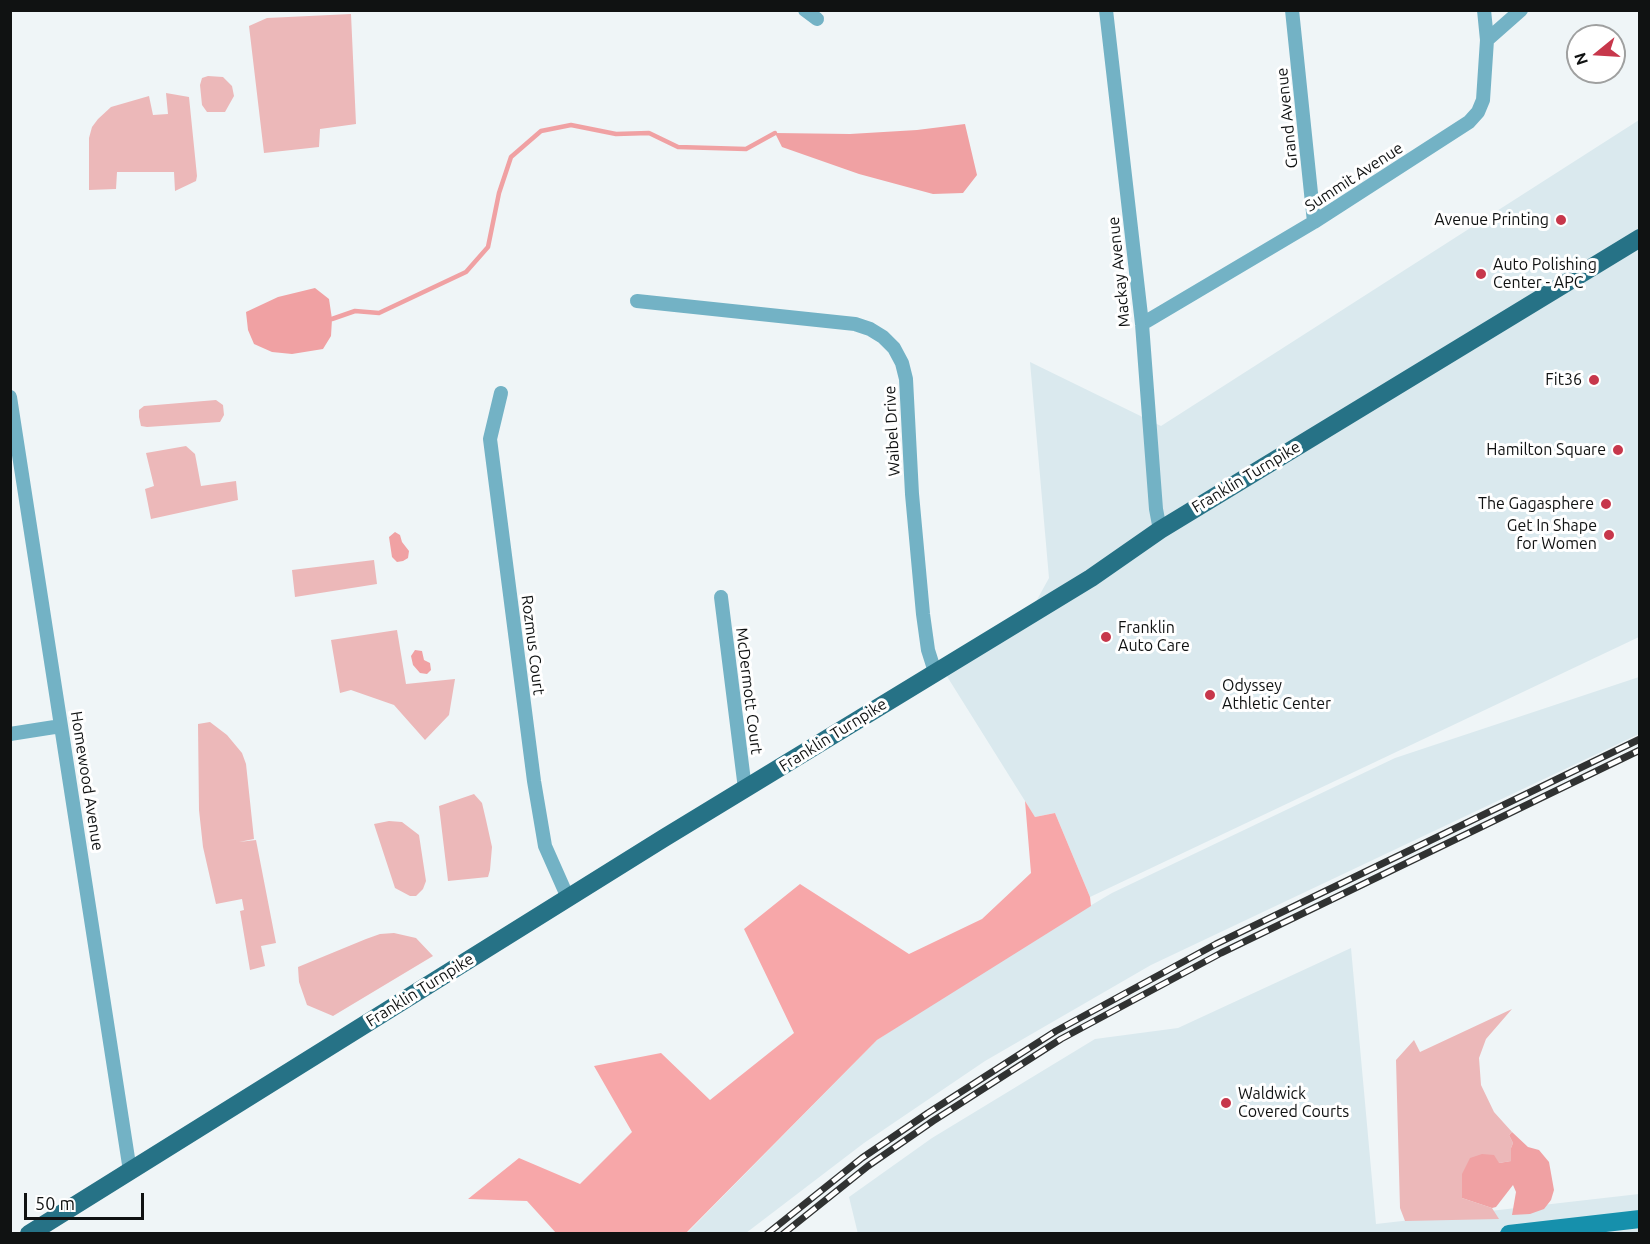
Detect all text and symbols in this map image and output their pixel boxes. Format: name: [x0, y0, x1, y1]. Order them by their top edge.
north arrow: [1566, 24, 1626, 84]
text: N: [1570, 50, 1591, 67]
street label: Grand Avenue: [1272, 67, 1302, 169]
street label: Summit Avenue: [1301, 138, 1407, 216]
place label: Avenue Printing: [1434, 210, 1549, 230]
marker: Avenue Printing: [1554, 213, 1568, 227]
street label: Mackay Avenue: [1104, 216, 1134, 328]
place label: Auto Polishing Center - APC: [1493, 255, 1597, 293]
marker: Auto Polishing Center - APC: [1474, 267, 1488, 281]
place label: Fit36: [1545, 370, 1582, 390]
marker: Fit36: [1587, 373, 1601, 387]
street label: Waibel Drive: [880, 385, 904, 477]
street label: Franklin Turnpike: [1188, 437, 1304, 517]
place label: Hamilton Square: [1486, 440, 1606, 460]
marker: Hamilton Square: [1611, 443, 1625, 457]
place label: The Gagasphere: [1478, 494, 1594, 514]
marker: The Gagasphere: [1599, 497, 1613, 511]
place label: Get In Shape for Women: [1507, 516, 1597, 554]
marker: Get In Shape for Women: [1602, 528, 1616, 542]
street label: Rozmus Court: [517, 594, 549, 696]
place label: Franklin Auto Care: [1118, 618, 1190, 656]
street label: McDermott Court: [732, 627, 766, 755]
marker: Franklin Auto Care: [1099, 630, 1113, 644]
place label: Odyssey Athletic Center: [1222, 676, 1331, 714]
marker: Odyssey Athletic Center: [1203, 688, 1217, 702]
street label: Franklin Turnpike: [776, 694, 890, 776]
street label: Homewood Avenue: [66, 710, 108, 852]
street label: Franklin Turnpike: [363, 949, 477, 1031]
place label: Waldwick Covered Courts: [1238, 1084, 1349, 1122]
marker: Waldwick Covered Courts: [1219, 1096, 1233, 1110]
scale bar: [27, 1181, 147, 1219]
text: 50 m: [35, 1193, 75, 1213]

